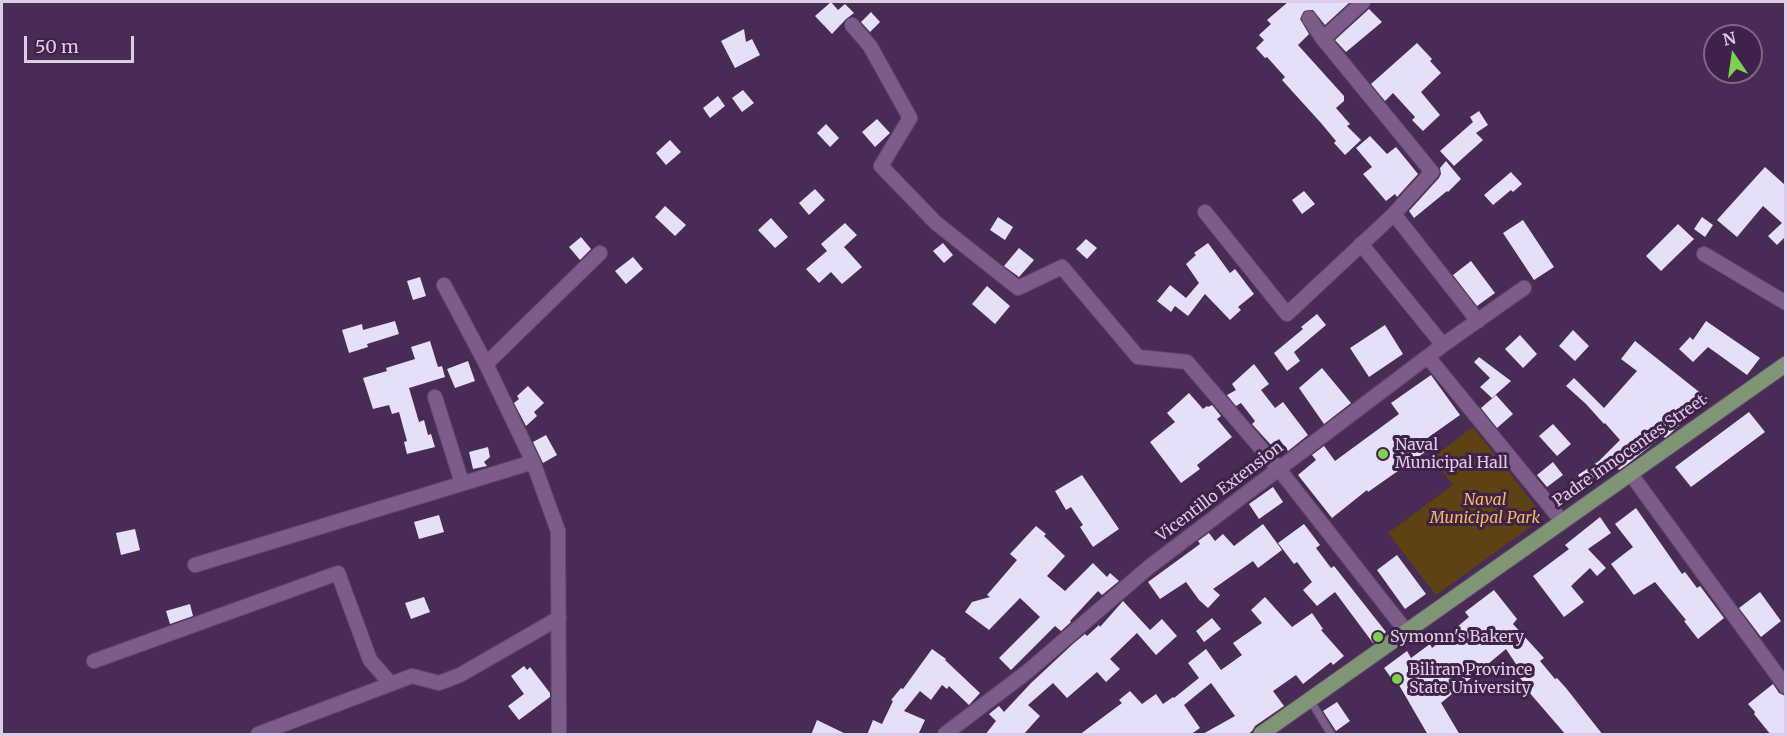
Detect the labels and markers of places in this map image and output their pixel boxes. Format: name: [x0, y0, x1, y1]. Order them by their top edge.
place label: Naval Municipal Hall: [1395, 435, 1508, 473]
marker: Naval Municipal Hall: [1376, 447, 1390, 461]
place label: Symonn's Bakery: [1390, 627, 1524, 647]
marker: Symonn's Bakery: [1371, 630, 1385, 644]
place label: Biliran Province State University: [1409, 660, 1532, 698]
marker: Biliran Province State University: [1390, 672, 1404, 686]

